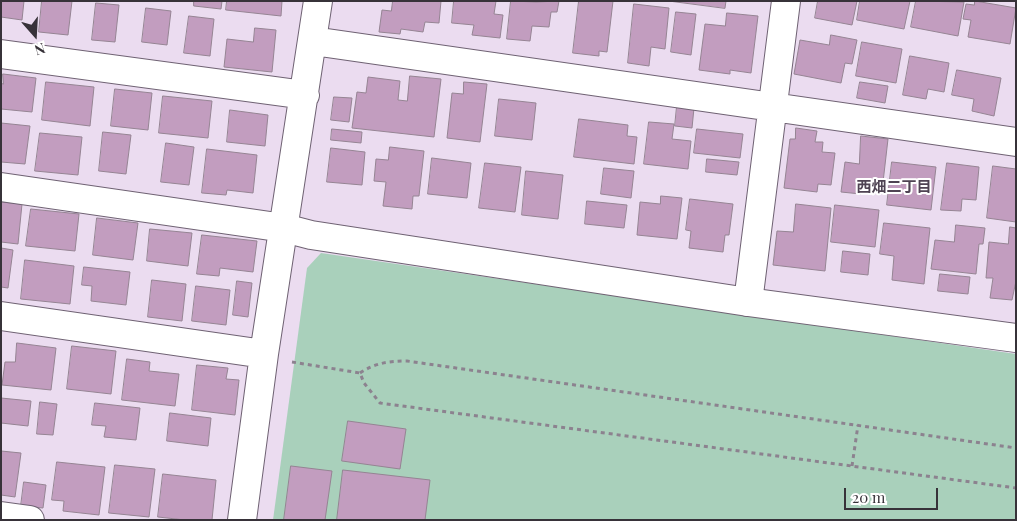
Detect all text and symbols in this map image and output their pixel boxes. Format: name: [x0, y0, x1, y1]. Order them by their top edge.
north arrow: [10, 10, 60, 60]
text: N: [32, 39, 48, 60]
district label: 西畑二丁目: [857, 178, 931, 196]
scale bar: [847, 478, 941, 510]
text: 20 m: [852, 487, 885, 507]

